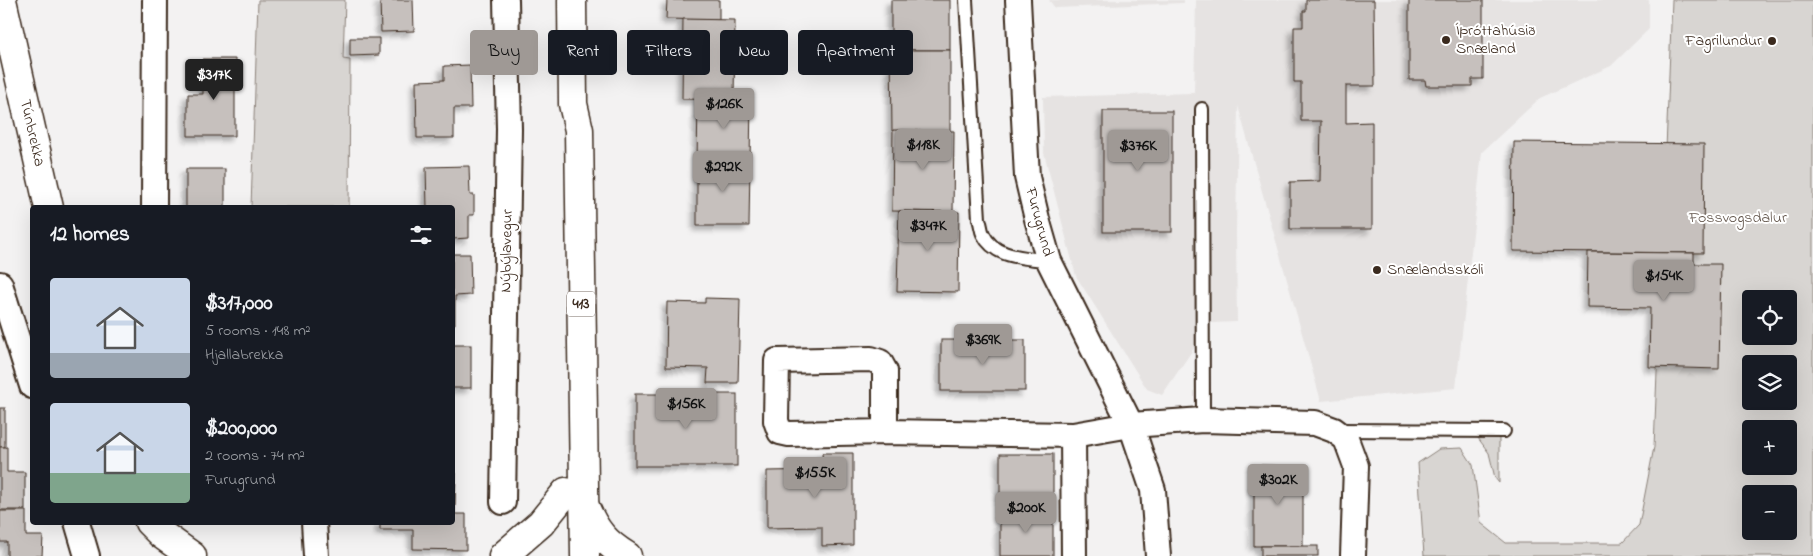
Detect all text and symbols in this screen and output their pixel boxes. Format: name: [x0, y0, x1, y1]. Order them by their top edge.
place label: Íþróttahúsið Snæland: [1455, 19, 1535, 61]
place label: Fagrilundur: [1684, 29, 1762, 53]
chip: Buy: [470, 30, 538, 75]
chip: Rent: [548, 30, 617, 75]
chip: Filters: [627, 30, 710, 75]
chip: New: [720, 30, 788, 75]
chip: Apartment: [798, 30, 913, 75]
marker: Íþróttahúsið Snæland: [1440, 34, 1452, 46]
marker: Fagrilundur: [1766, 35, 1778, 47]
pin: $317K: [179, 58, 249, 101]
text: $317K: [196, 63, 232, 87]
pin: $126K: [689, 88, 759, 130]
text: $126K: [705, 92, 743, 116]
street label: Túnbrekka: [13, 97, 51, 169]
pin: $118K: [888, 128, 958, 171]
pin: $376K: [1103, 130, 1173, 172]
text: $118K: [906, 133, 940, 157]
text: $376K: [1119, 134, 1157, 158]
pin: $292K: [688, 150, 758, 193]
text: $292K: [704, 155, 742, 179]
street label: Furugrund: [1018, 184, 1060, 259]
park label: Fossvogsdalur: [1688, 206, 1787, 230]
street label: Nýbýlavegur: [494, 209, 520, 293]
pin: $347K: [893, 210, 963, 252]
text: $347K: [909, 214, 947, 238]
text: 12 homes: [50, 220, 130, 250]
icon: filters: [407, 221, 435, 249]
place label: Snælandsskóli: [1387, 258, 1484, 282]
pin: $154K: [1629, 260, 1699, 302]
marker: Snælandsskóli: [1371, 264, 1383, 276]
text: $154K: [1645, 264, 1683, 288]
text: $317,000: [205, 289, 273, 319]
map controls: [1742, 290, 1797, 540]
button: locate: [1742, 290, 1797, 345]
road number: 413: [567, 292, 595, 316]
icon: home: [90, 298, 150, 358]
text: 5 rooms · 148 m²: [205, 319, 311, 343]
pin: $369K: [948, 324, 1018, 366]
text: $369K: [965, 328, 1001, 352]
text: Hjallabrekka: [205, 343, 283, 367]
button: layers: [1742, 355, 1797, 410]
pin: $156K: [651, 388, 721, 430]
text: $156K: [667, 392, 705, 416]
text: $200,000: [205, 414, 277, 444]
button: +: [1742, 420, 1797, 475]
icon: home: [90, 423, 150, 483]
text: 2 rooms · 74 m²: [205, 444, 305, 468]
pin: $155K: [780, 456, 850, 499]
text: $155K: [795, 461, 835, 485]
pin: $302K: [1243, 464, 1313, 506]
text: Furugrund: [205, 468, 276, 492]
text: $302K: [1259, 468, 1297, 492]
button: −: [1742, 485, 1797, 540]
pin: $200K: [991, 492, 1061, 534]
text: $200K: [1006, 496, 1046, 520]

